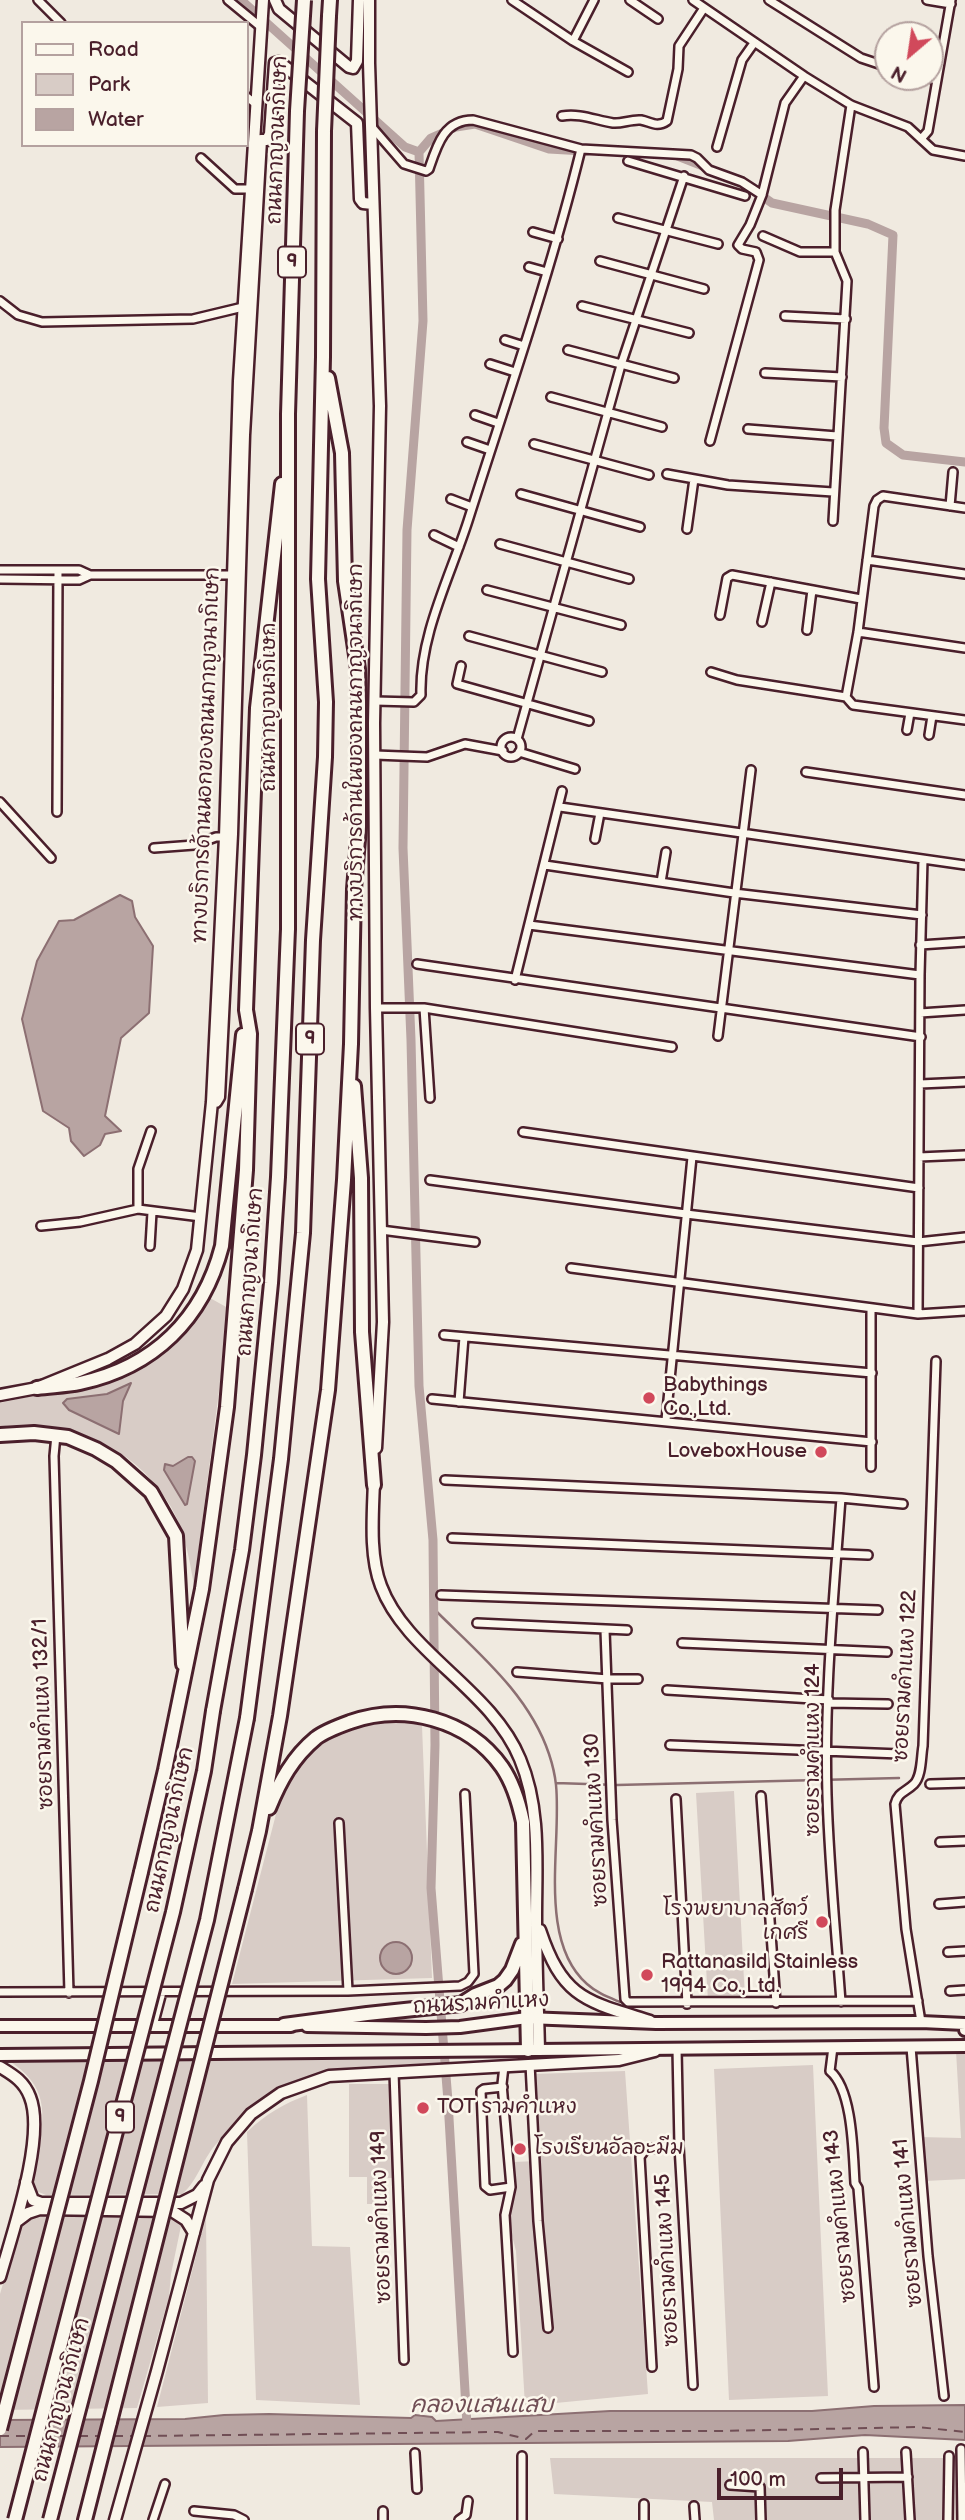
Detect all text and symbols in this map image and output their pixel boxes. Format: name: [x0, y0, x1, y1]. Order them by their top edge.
legend: [21, 21, 248, 147]
north arrow: [874, 21, 944, 91]
text: Road: [88, 37, 139, 62]
street label: ถนนกาญจนาภิเษก: [262, 55, 294, 225]
text: N: [888, 60, 911, 87]
text: Park: [88, 72, 130, 97]
text: Water: [88, 107, 144, 132]
road number: 9: [278, 246, 306, 278]
street label: ทางบริการด้านในของถนนกาญจนาภิเษก: [344, 563, 370, 921]
street label: ทางบริการด้านนอกของถนนกาญจนาภิเษก: [188, 566, 226, 944]
street label: ถนนกาญจนาภิเษก: [257, 622, 283, 792]
road number: 9: [296, 1023, 324, 1054]
street label: ถนนกาญจนาภิเษก: [233, 1187, 269, 1357]
place label: Babythings Co.,Ltd.: [663, 1373, 768, 1423]
marker: Babythings Co.,Ltd.: [641, 1390, 657, 1406]
place label: LoveboxHouse: [667, 1439, 807, 1465]
marker: LoveboxHouse: [813, 1444, 829, 1460]
street label: ซอยรามคำแหง 122: [889, 1589, 923, 1763]
street label: ซอยรามคำแหง 132/1: [28, 1618, 60, 1810]
street label: ซอยรามคำแหง 124: [801, 1663, 827, 1837]
street label: ซอยรามคำแหง 130: [580, 1733, 614, 1907]
street label: ถนนกาญจนาภิเษก: [140, 1745, 200, 1915]
place label: โรงพยาบาลสัตว์ เกศรี: [663, 1897, 808, 1947]
marker: โรงพยาบาลสัตว์ เกศรี: [814, 1914, 830, 1930]
place label: Rattanasild Stainless 1994 Co.,Ltd.: [661, 1950, 858, 2000]
marker: Rattanasild Stainless 1994 Co.,Ltd.: [639, 1967, 655, 1983]
street label: ถนนรามคำแหง: [412, 1988, 550, 2020]
place label: TOT รามคำแหง: [437, 2095, 577, 2121]
marker: TOT รามคำแหง: [415, 2100, 431, 2116]
road number: 9: [106, 2102, 134, 2132]
street label: ซอยรามคำแหง 143: [819, 2128, 863, 2304]
street label: ซอยรามคำแหง 149: [366, 2130, 398, 2304]
place label: โรงเรียนอัลอะมีม: [534, 2136, 684, 2162]
street label: ซอยรามคำแหง 141: [889, 2138, 929, 2308]
marker: โรงเรียนอัลอะมีม: [512, 2141, 528, 2157]
street label: ซอยรามคำแหง 145: [651, 2173, 685, 2347]
street label: ถนนกาญจนาภิเษก: [28, 2315, 96, 2485]
water label: คลองแสนแสบ: [411, 2392, 553, 2420]
scale bar: [720, 2454, 846, 2498]
text: 100 m: [730, 2467, 786, 2492]

